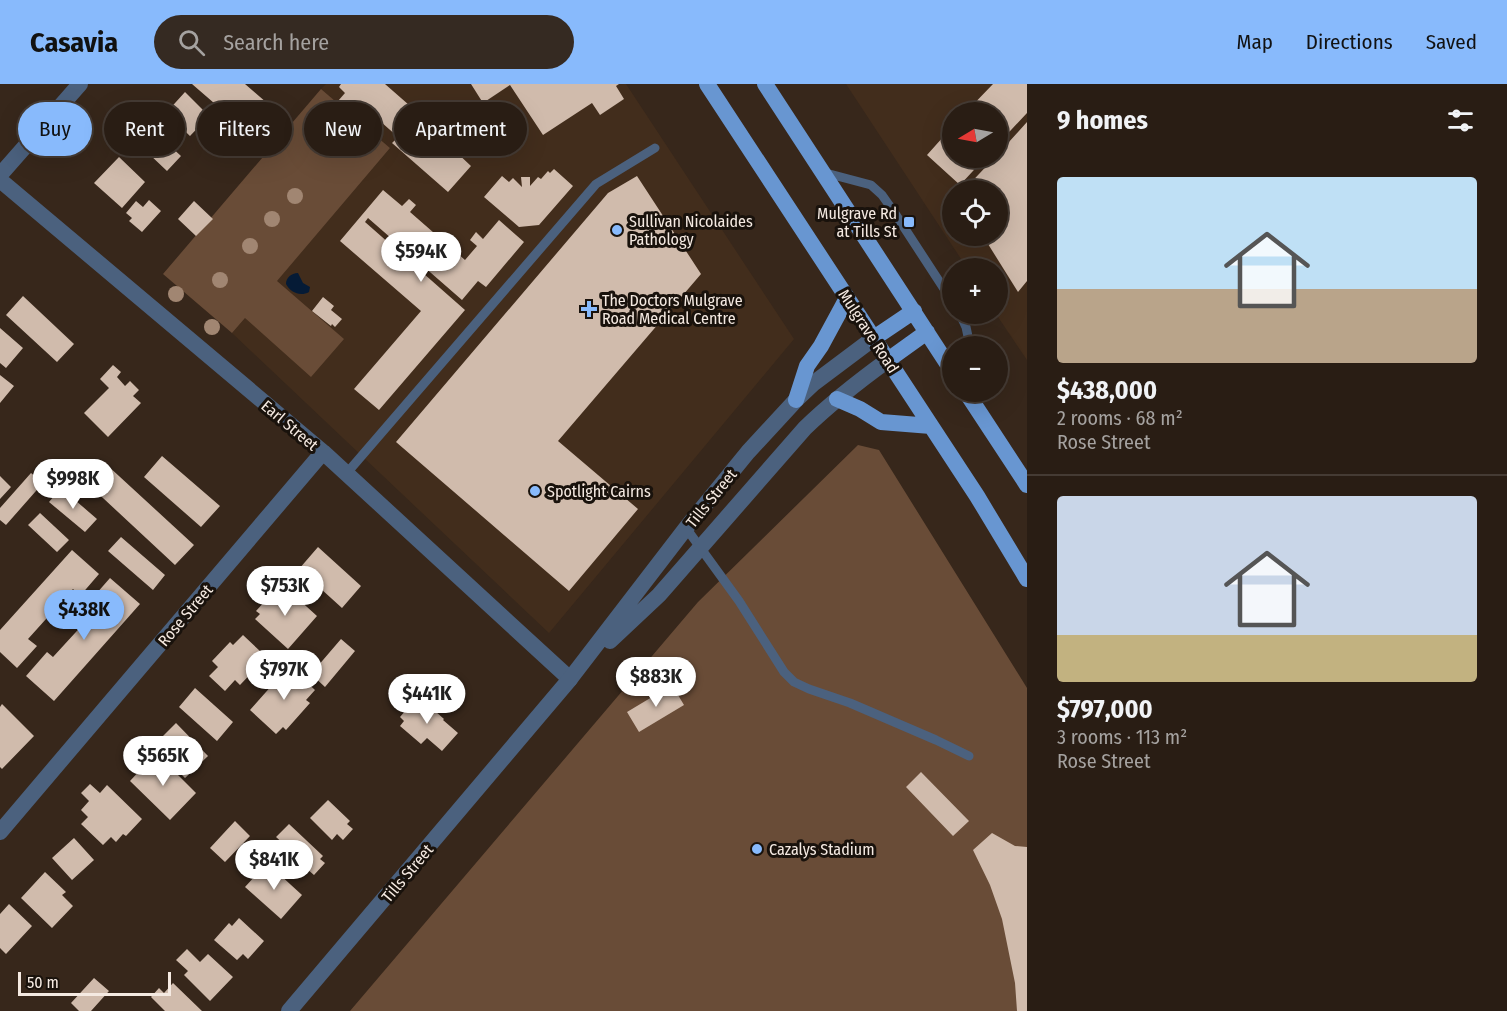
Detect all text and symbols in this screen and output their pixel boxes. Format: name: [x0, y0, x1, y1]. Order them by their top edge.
search box: [154, 15, 574, 69]
text: Casavia: [30, 26, 118, 59]
icon: search: [175, 26, 208, 59]
text: Search here: [223, 29, 329, 56]
text: Map: [1236, 29, 1273, 55]
text: Directions: [1306, 29, 1393, 55]
text: Saved: [1426, 29, 1477, 55]
chip: Buy: [18, 102, 92, 156]
chip: Rent: [104, 102, 185, 156]
chip: Filters: [197, 102, 292, 156]
chip: New: [304, 102, 382, 156]
chip: Apartment: [394, 102, 527, 156]
north arrow: [942, 102, 1008, 168]
map controls: [942, 102, 1008, 402]
icon: filters: [1444, 104, 1477, 137]
text: 9 homes: [1057, 105, 1148, 136]
button: locate: [942, 180, 1008, 246]
place label: Mulgrave Rd at Tills St: [817, 204, 898, 241]
place label: Sullivan Nicolaides Pathology: [629, 212, 753, 249]
marker: Mulgrave Rd at Tills St: [902, 215, 916, 229]
icon: home: [1213, 216, 1321, 324]
marker: Sullivan Nicolaides Pathology: [610, 223, 624, 237]
pin: $594K: [379, 232, 463, 283]
text: $594K: [395, 239, 447, 263]
button: +: [942, 258, 1008, 324]
street label: Mulgrave Road: [834, 286, 903, 377]
place label: The Doctors Mulgrave Road Medical Centre: [602, 291, 743, 328]
marker: The Doctors Mulgrave Road Medical Centre: [580, 300, 598, 318]
button: −: [942, 336, 1008, 402]
text: $438,000: [1057, 375, 1157, 406]
street label: Earl Street: [257, 396, 322, 455]
text: 2 rooms · 68 m²: [1057, 406, 1183, 430]
text: Rose Street: [1057, 430, 1150, 454]
pin: $998K: [31, 459, 115, 510]
street label: Tills Street: [682, 465, 741, 531]
text: $998K: [47, 466, 99, 490]
place label: Spotlight Cairns: [547, 482, 651, 501]
marker: Spotlight Cairns: [528, 484, 542, 498]
icon: home: [1213, 535, 1321, 643]
pin: $753K: [243, 566, 327, 617]
text: $753K: [261, 573, 309, 597]
street label: Rose Street: [154, 580, 217, 650]
pin: $438K: [42, 590, 126, 641]
text: $438K: [58, 597, 110, 621]
pin: $797K: [242, 650, 326, 701]
text: $797K: [260, 657, 308, 681]
pin: $883K: [614, 657, 698, 708]
text: $883K: [630, 664, 682, 688]
pin: $441K: [385, 674, 469, 725]
text: $441K: [402, 681, 452, 705]
text: $797,000: [1057, 694, 1153, 725]
text: 3 rooms · 113 m²: [1057, 725, 1187, 749]
pin: $565K: [121, 736, 205, 787]
text: $565K: [137, 743, 189, 767]
text: Rose Street: [1057, 749, 1150, 773]
pin: $841K: [232, 840, 316, 891]
street label: Tills Street: [378, 840, 438, 906]
place label: Cazalys Stadium: [769, 840, 874, 859]
marker: Cazalys Stadium: [750, 842, 764, 856]
text: $841K: [249, 847, 299, 871]
scale bar: [18, 969, 171, 996]
text: 50 m: [27, 973, 59, 992]

